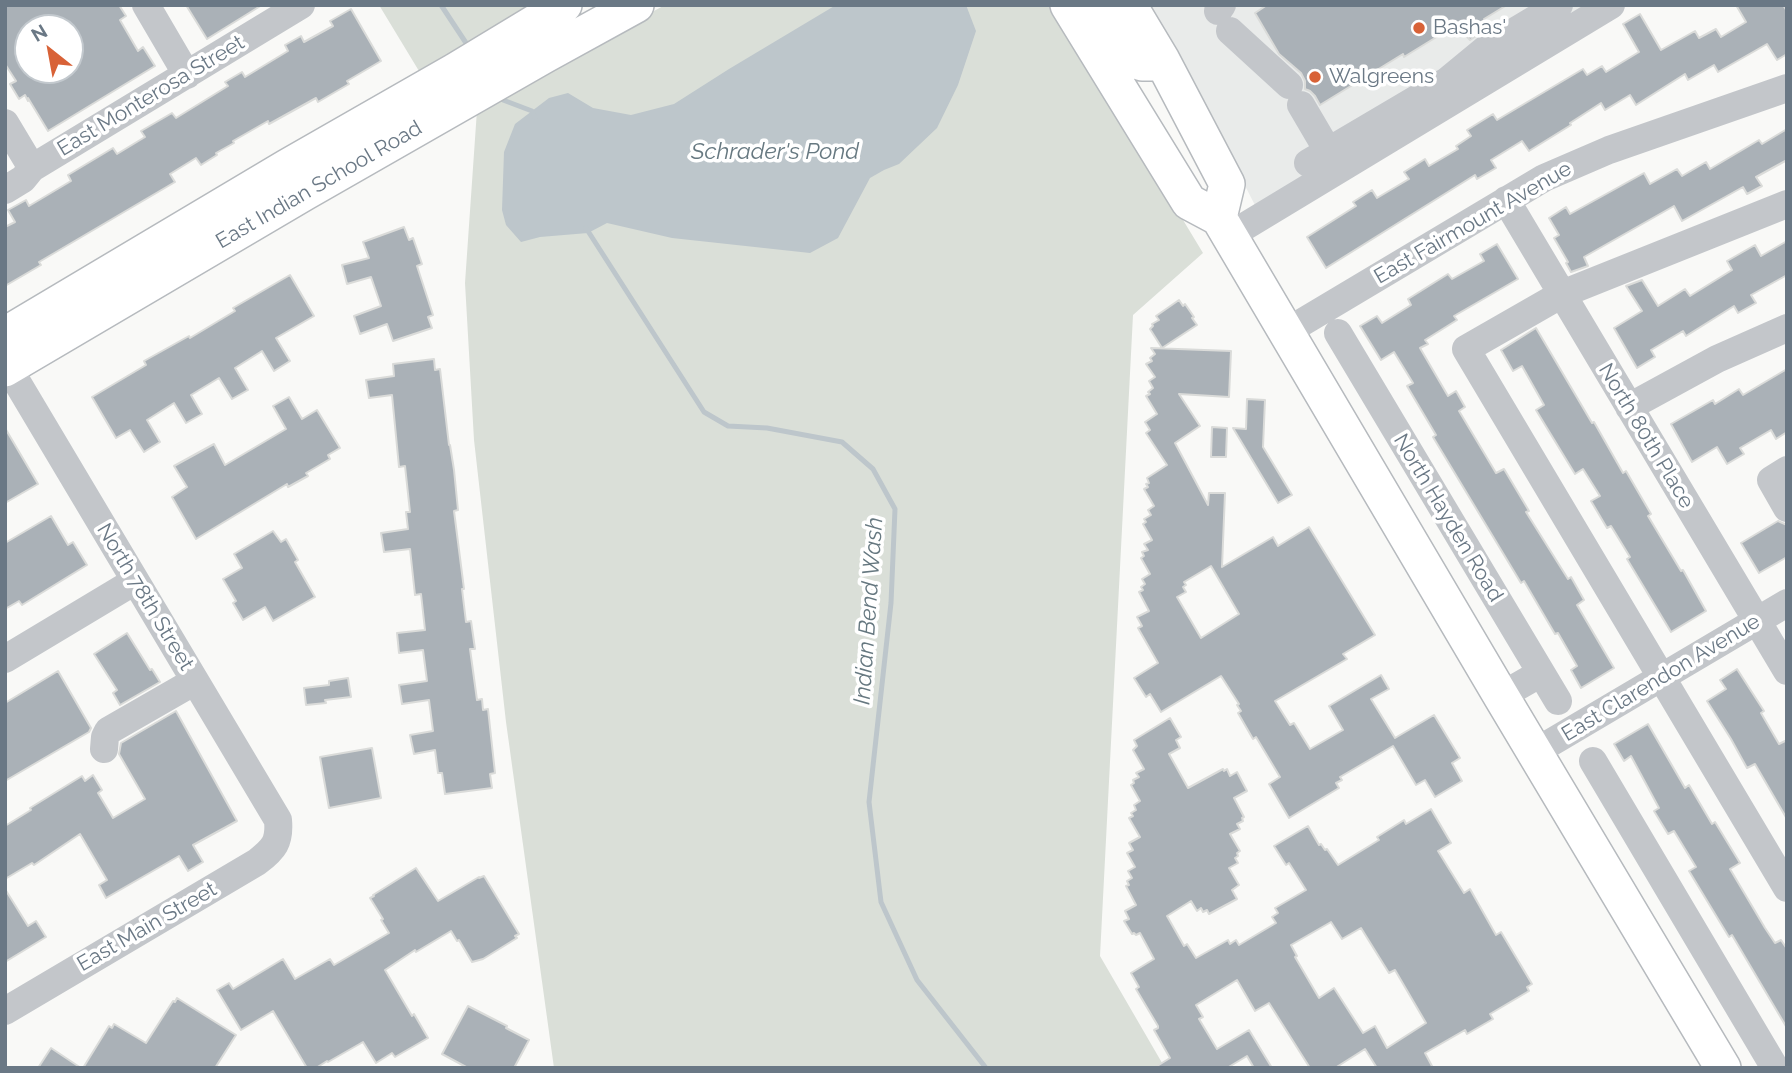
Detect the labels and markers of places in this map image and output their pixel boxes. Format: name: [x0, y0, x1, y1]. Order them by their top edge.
place label: Bashas': [1433, 15, 1506, 41]
marker: Bashas': [1411, 20, 1427, 36]
place label: Walgreens: [1329, 64, 1434, 90]
marker: Walgreens: [1307, 69, 1323, 85]

